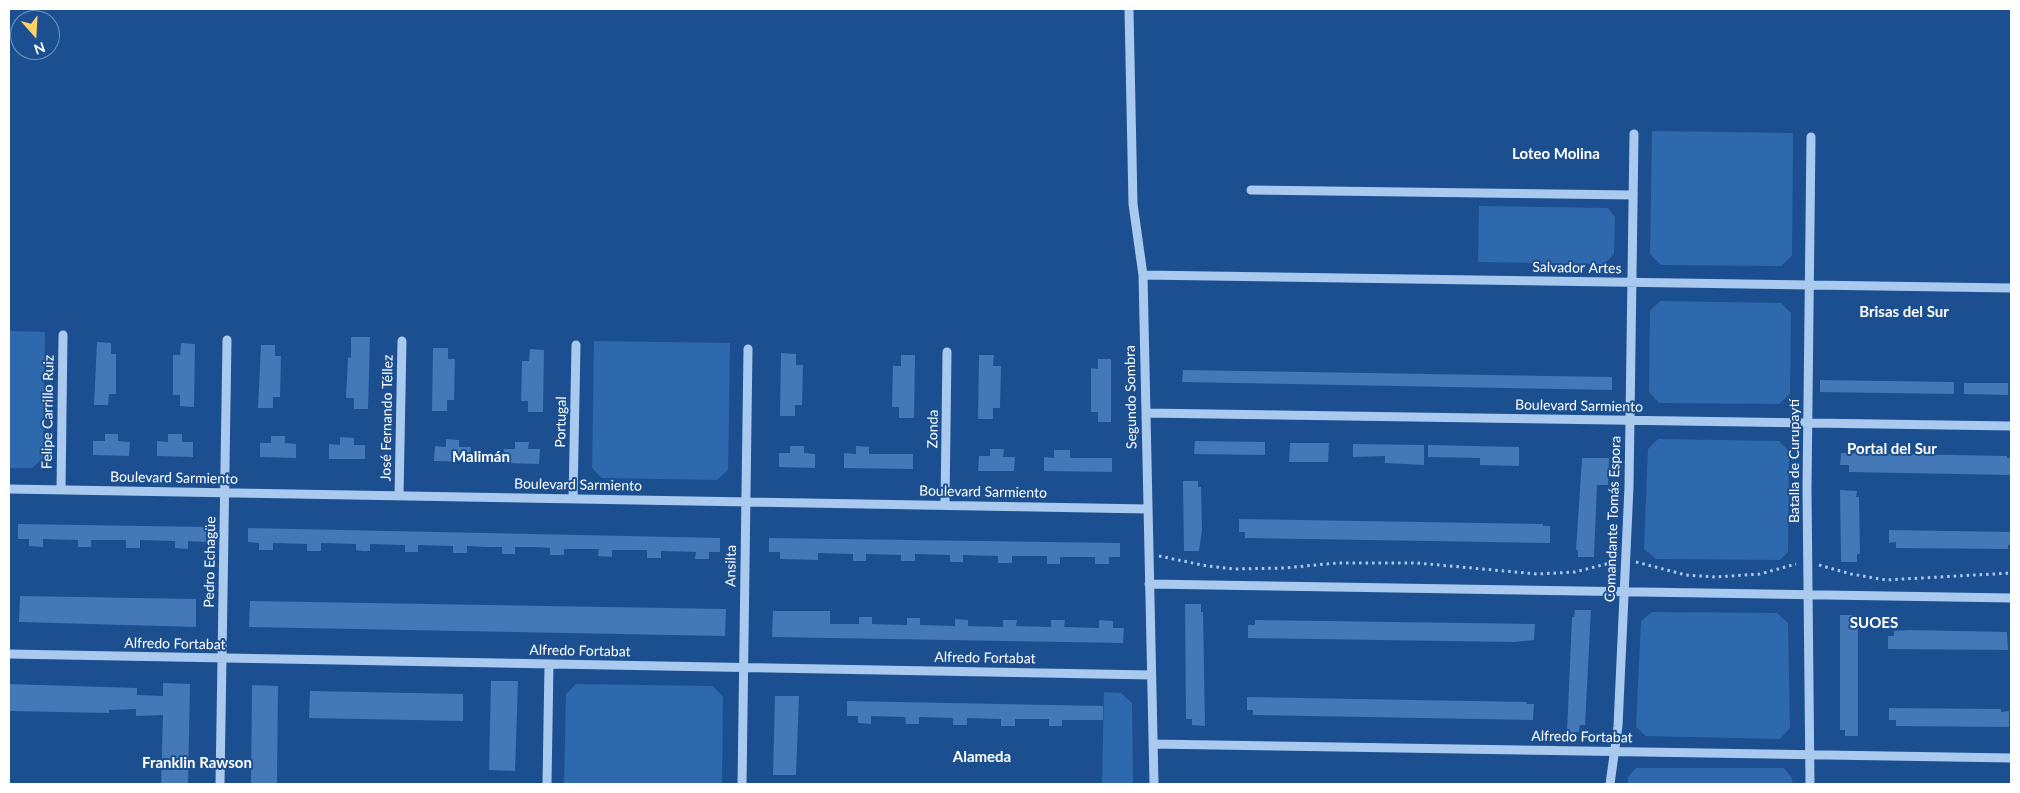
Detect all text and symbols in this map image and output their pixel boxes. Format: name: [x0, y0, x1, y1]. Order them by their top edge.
north arrow: [10, 10, 60, 60]
text: N: [32, 39, 48, 59]
district label: Loteo Molina: [1512, 145, 1600, 163]
street label: Salvador Artes: [1532, 259, 1622, 277]
district label: Brisas del Sur: [1859, 303, 1949, 321]
street label: Segundo Sombra: [1122, 345, 1140, 449]
street label: Felipe Carrillo Ruiz: [39, 355, 57, 469]
street label: José Fernando Téllez: [377, 355, 397, 481]
street label: Portugal: [552, 396, 570, 448]
street label: Boulevard Sarmiento: [1515, 396, 1643, 416]
street label: Batalla de Curupaytí: [1786, 399, 1802, 523]
street label: Zonda: [924, 410, 942, 448]
street label: Comandante Tomás Espora: [1602, 436, 1624, 602]
district label: Portal del Sur: [1847, 440, 1937, 458]
district label: Malimán: [452, 448, 510, 466]
street label: Boulevard Sarmiento: [110, 468, 238, 488]
street label: Boulevard Sarmiento: [514, 475, 642, 495]
street label: Boulevard Sarmiento: [919, 482, 1047, 502]
street label: Pedro Echagüe: [201, 516, 219, 608]
street label: Ansilta: [722, 545, 740, 587]
district label: SUOES: [1850, 614, 1898, 632]
street label: Alfredo Fortabat: [124, 635, 226, 653]
street label: Alfredo Fortabat: [529, 642, 631, 660]
street label: Alfredo Fortabat: [934, 649, 1036, 667]
street label: Alfredo Fortabat: [1531, 728, 1633, 746]
district label: Alameda: [953, 748, 1011, 766]
district label: Franklin Rawson: [142, 754, 252, 772]

